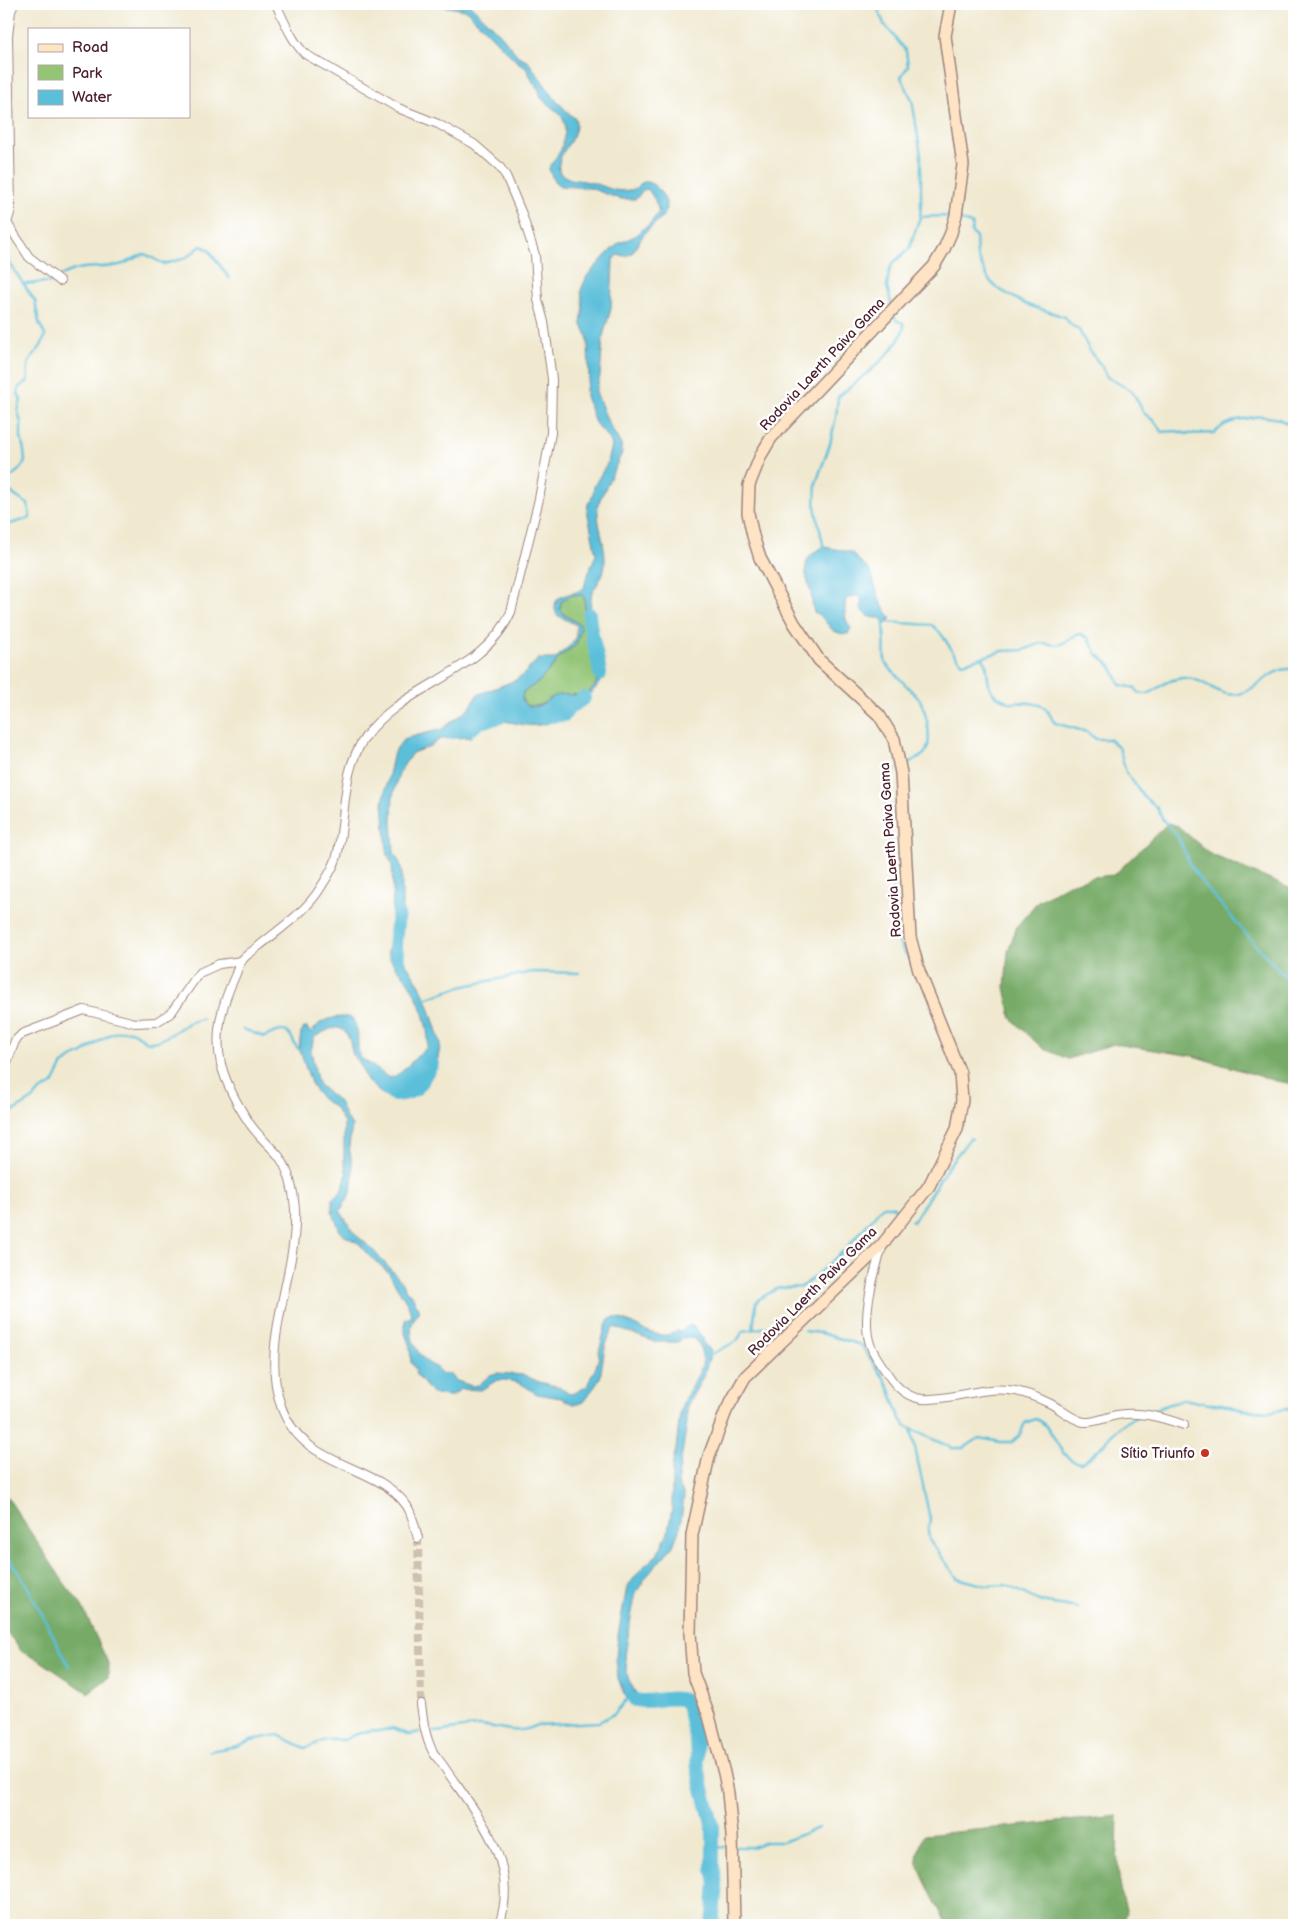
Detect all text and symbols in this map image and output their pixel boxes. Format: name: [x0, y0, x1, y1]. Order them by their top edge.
legend: [28, 28, 190, 118]
text: Road: [72, 38, 108, 57]
text: Park: [72, 64, 103, 83]
text: Water: [72, 88, 112, 107]
street label: Rodovia Laerth Paiva Gama: [756, 294, 888, 434]
street label: Rodovia Laerth Paiva Gama: [876, 762, 905, 938]
street label: Rodovia Laerth Paiva Gama: [744, 1223, 880, 1359]
place label: Sítio Triunfo: [1121, 1445, 1195, 1462]
marker: Sítio Triunfo: [1199, 1447, 1211, 1459]

